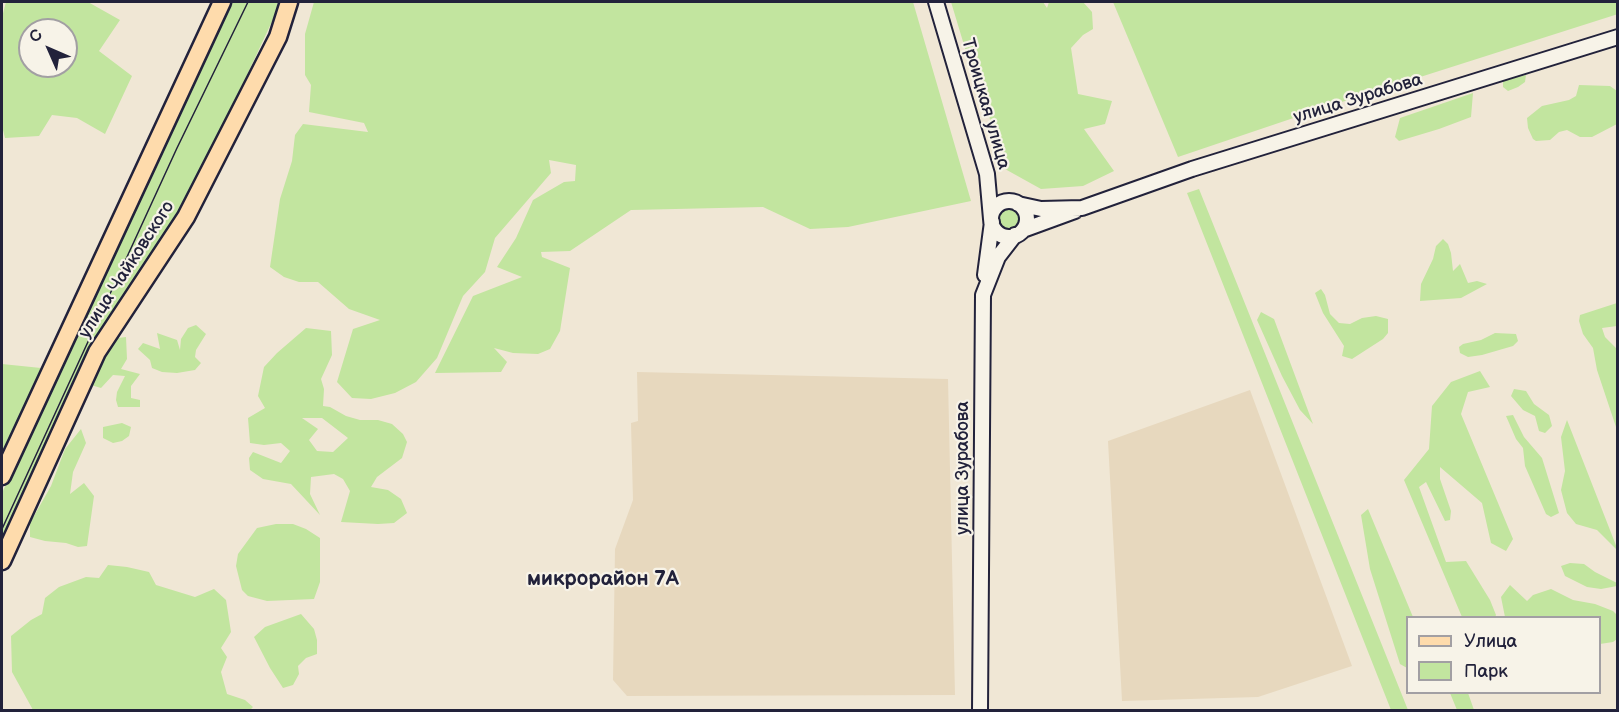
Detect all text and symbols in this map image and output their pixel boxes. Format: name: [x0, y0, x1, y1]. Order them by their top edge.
north arrow: [18, 18, 78, 78]
text: С: [26, 26, 47, 47]
street label: Троицкая улица: [956, 36, 1014, 172]
street label: улица Зурабова: [1291, 69, 1425, 129]
street label: улица Чайковского: [75, 197, 179, 343]
street label: улица Зурабова: [952, 401, 974, 535]
district label: микрорайон 7А: [527, 567, 679, 593]
legend: [1406, 616, 1601, 694]
text: Улица: [1464, 631, 1517, 652]
text: Парк: [1464, 661, 1508, 682]

